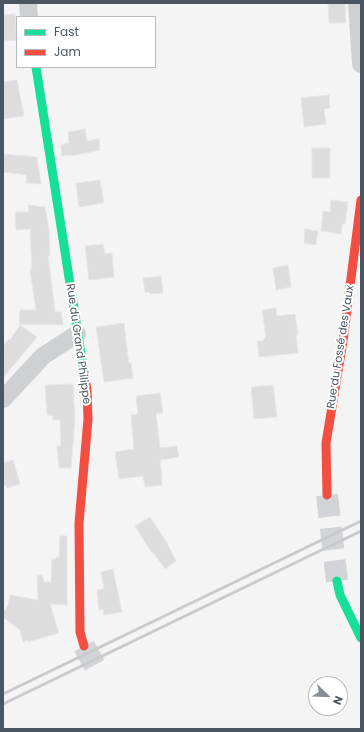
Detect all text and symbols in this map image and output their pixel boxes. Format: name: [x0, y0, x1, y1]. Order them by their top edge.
legend: [16, 16, 156, 68]
text: Fast: [54, 23, 79, 40]
text: Jam: [54, 43, 81, 60]
street label: Rue du Grand Philippe: [63, 283, 93, 405]
street label: Rue du Fossé des Vaux: [325, 284, 357, 410]
north arrow: [308, 676, 348, 716]
text: N: [329, 693, 347, 707]

